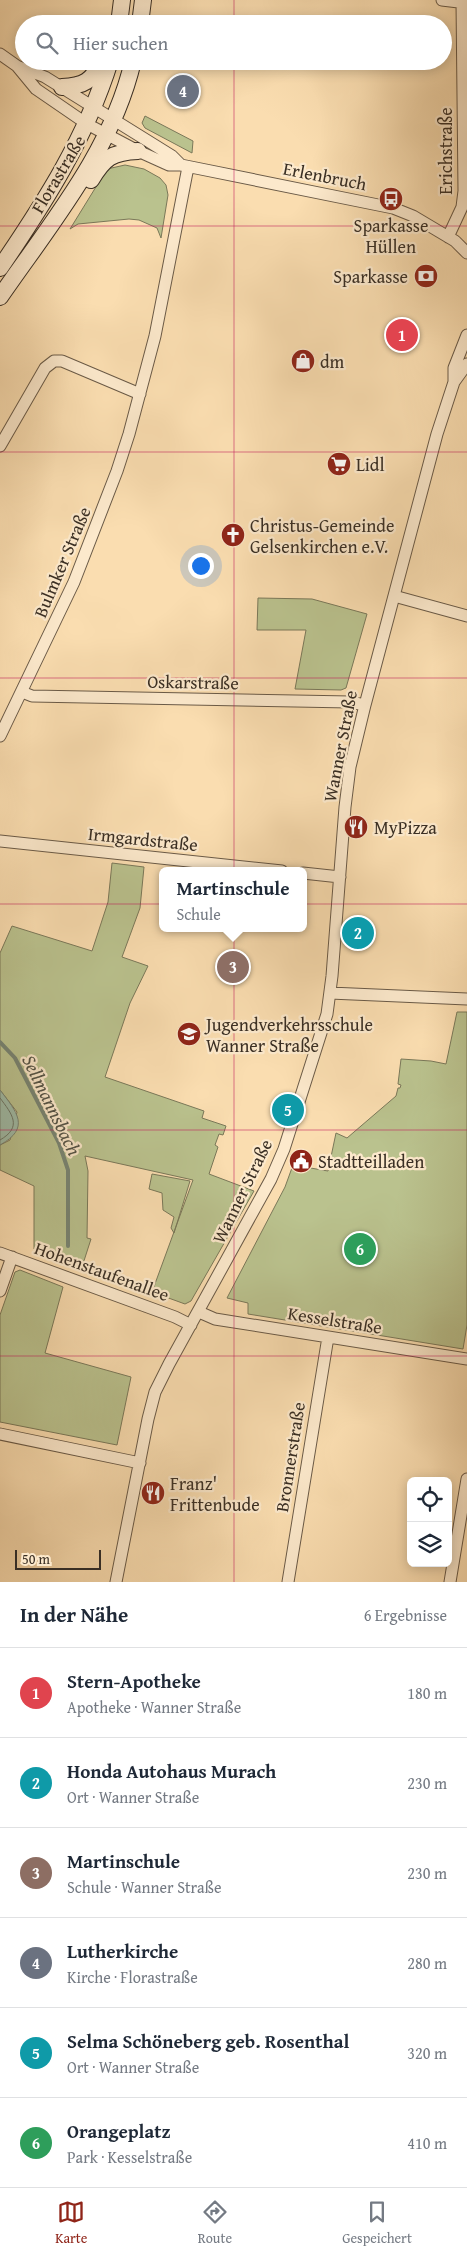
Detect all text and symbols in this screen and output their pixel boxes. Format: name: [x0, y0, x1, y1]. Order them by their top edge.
search box: [15, 15, 452, 70]
icon: search: [33, 29, 61, 57]
text: Hier suchen: [73, 29, 168, 57]
pin: 4: [167, 72, 199, 110]
street label: Erichstraße: [432, 107, 459, 195]
street label: Florastraße: [24, 130, 92, 218]
street label: Erlenbruch: [281, 155, 369, 197]
bus stop icon: Sparkasse Hüllen: [378, 186, 404, 212]
place label: Sparkasse Hüllen: [354, 212, 428, 260]
place label: Sparkasse: [333, 263, 408, 290]
bank icon: Sparkasse: [413, 263, 439, 289]
pin: 1: [386, 316, 418, 354]
shop icon: dm: [290, 348, 316, 374]
place label: dm: [320, 348, 345, 375]
supermarket icon: Lidl: [326, 451, 352, 477]
place label: Lidl: [356, 451, 385, 478]
street label: Bulmker Straße: [26, 502, 98, 622]
place label: Christus-Gemeinde Gelsenkirchen e.V.: [250, 512, 394, 560]
church icon: Christus-Gemeinde Gelsenkirchen e.V.: [220, 522, 246, 548]
your location: [188, 553, 214, 579]
street label: Oskarstraße: [147, 668, 239, 696]
street label: Wanner Straße: [316, 688, 364, 804]
restaurant icon: MyPizza: [343, 814, 369, 840]
place label: MyPizza: [374, 814, 437, 841]
street label: Irmgardstraße: [87, 820, 199, 858]
popup: [159, 867, 307, 932]
text: Martinschule: [176, 874, 290, 902]
text: Schule: [176, 902, 221, 926]
pin: 2: [342, 914, 374, 952]
pin: 3: [217, 948, 249, 986]
place label: Jugendverkehrsschule Wanner Straße: [204, 1011, 373, 1059]
school or university icon: Jugendverkehrsschule Wanner Straße: [176, 1021, 202, 1047]
water label: Sellmannsbach: [16, 1050, 89, 1161]
pin: 5: [272, 1091, 304, 1129]
street label: Wanner Straße: [205, 1134, 279, 1248]
public building icon: Stadtteilladen: [288, 1148, 314, 1174]
place label: Stadtteilladen: [318, 1148, 424, 1175]
pin: 6: [344, 1230, 376, 1268]
street label: Hohenstaufenallee: [31, 1234, 173, 1308]
street label: Kesselstraße: [286, 1299, 384, 1341]
street label: Bronnerstraße: [268, 1400, 312, 1514]
place label: Franz' Frittenbude: [170, 1470, 260, 1518]
map controls: [407, 1477, 452, 1567]
button: locate: [407, 1477, 452, 1522]
restaurant icon: Franz' Frittenbude: [140, 1480, 166, 1506]
button: layers: [407, 1522, 452, 1567]
scale bar: [15, 1547, 101, 1570]
text: 50 m: [22, 1549, 50, 1569]
text: In der Nähe: [20, 1599, 128, 1630]
text: 6 Ergebnisse: [364, 1603, 447, 1627]
text: Stern-Apotheke: [67, 1667, 201, 1695]
text: 1: [32, 1681, 40, 1705]
text: 180 m: [407, 1681, 447, 1705]
text: Apotheke · Wanner Straße: [67, 1695, 241, 1719]
text: Honda Autohaus Murach: [67, 1757, 276, 1785]
text: 2: [32, 1771, 40, 1795]
text: 230 m: [407, 1771, 447, 1795]
text: Ort · Wanner Straße: [67, 1785, 199, 1809]
text: Martinschule: [67, 1847, 180, 1875]
text: 3: [32, 1861, 40, 1885]
text: 230 m: [407, 1861, 447, 1885]
text: Schule · Wanner Straße: [67, 1875, 222, 1899]
text: Lutherkirche: [67, 1937, 178, 1965]
text: 4: [32, 1951, 40, 1975]
text: 280 m: [407, 1951, 447, 1975]
text: Kirche · Florastraße: [67, 1965, 198, 1989]
text: Selma Schöneberg geb. Rosenthal: [67, 2027, 349, 2055]
text: 5: [32, 2041, 40, 2065]
text: 320 m: [407, 2041, 447, 2065]
text: Ort · Wanner Straße: [67, 2055, 199, 2079]
text: Orangeplatz: [67, 2117, 171, 2145]
text: 6: [32, 2131, 40, 2155]
text: 410 m: [407, 2131, 447, 2155]
text: Park · Kesselstraße: [67, 2145, 192, 2169]
tab: Karte: [55, 2198, 87, 2248]
tab: Route: [198, 2198, 232, 2248]
tab: Gespeichert: [342, 2198, 412, 2248]

